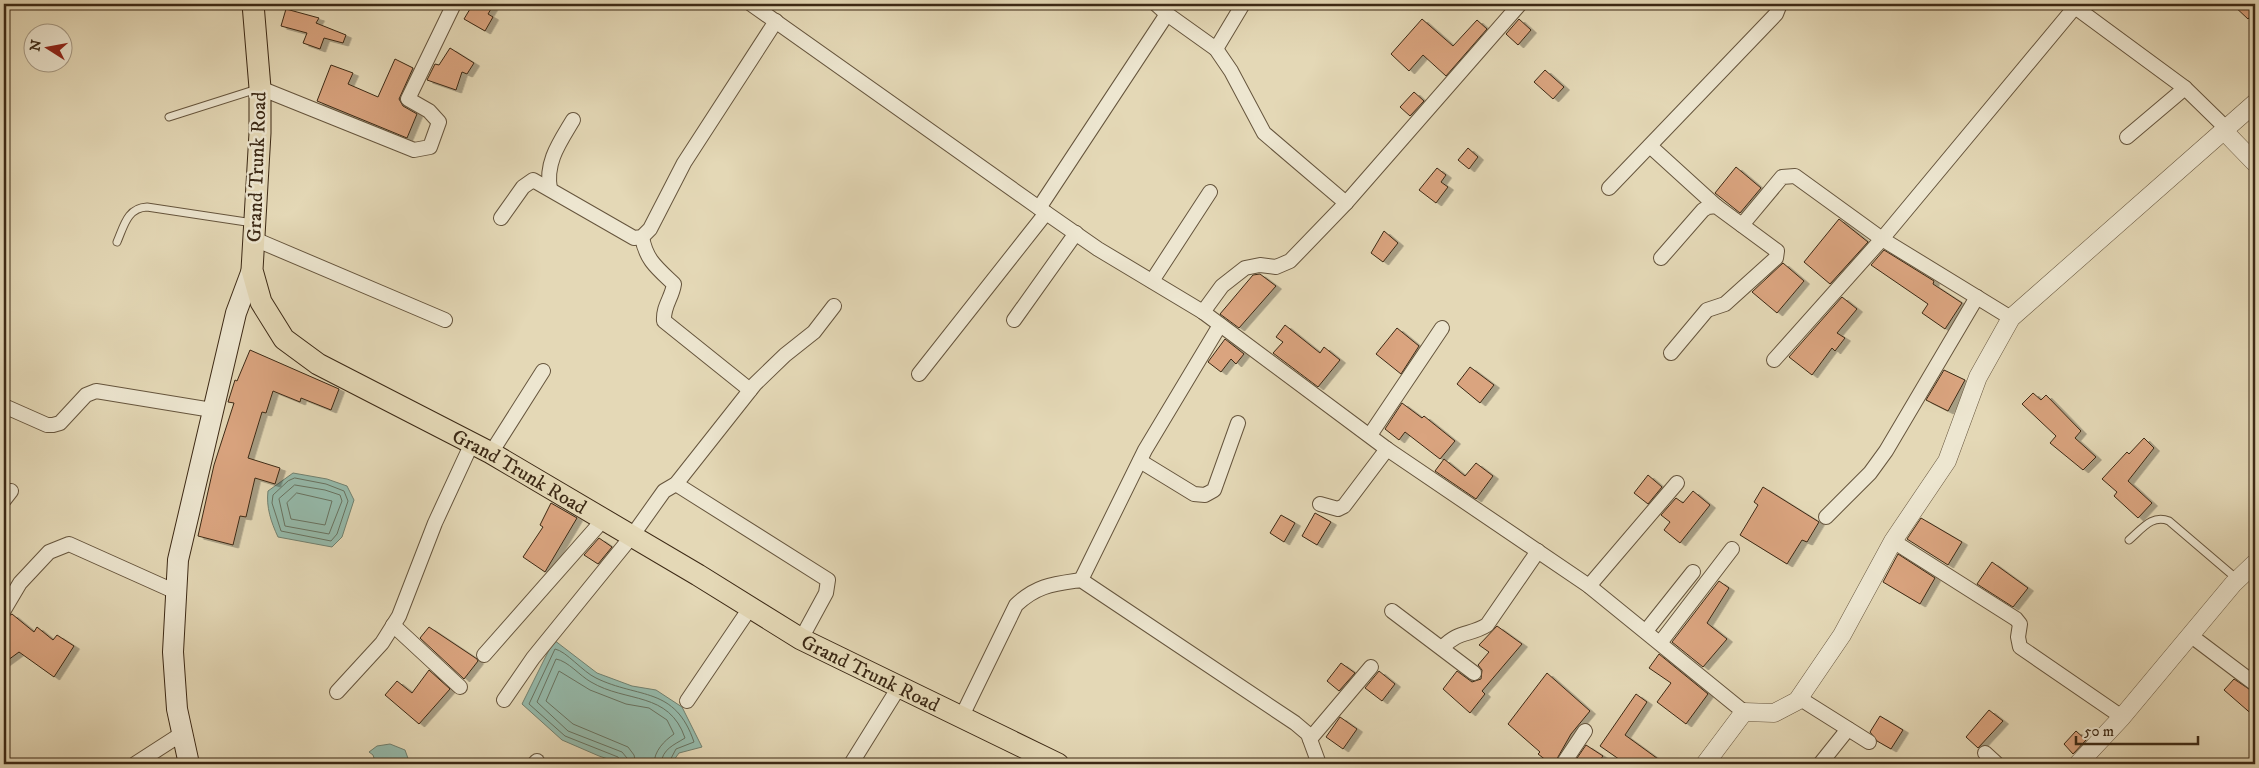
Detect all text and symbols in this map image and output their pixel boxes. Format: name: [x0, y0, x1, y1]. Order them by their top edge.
north arrow: [22, 22, 72, 72]
text: N: [26, 38, 46, 53]
street label: Grand Trunk Road: [242, 91, 273, 243]
street label: Grand Trunk Road: [448, 424, 591, 521]
street label: Grand Trunk Road: [797, 630, 943, 718]
scale bar: [2076, 713, 2199, 745]
text: 50 m: [2084, 722, 2114, 741]

